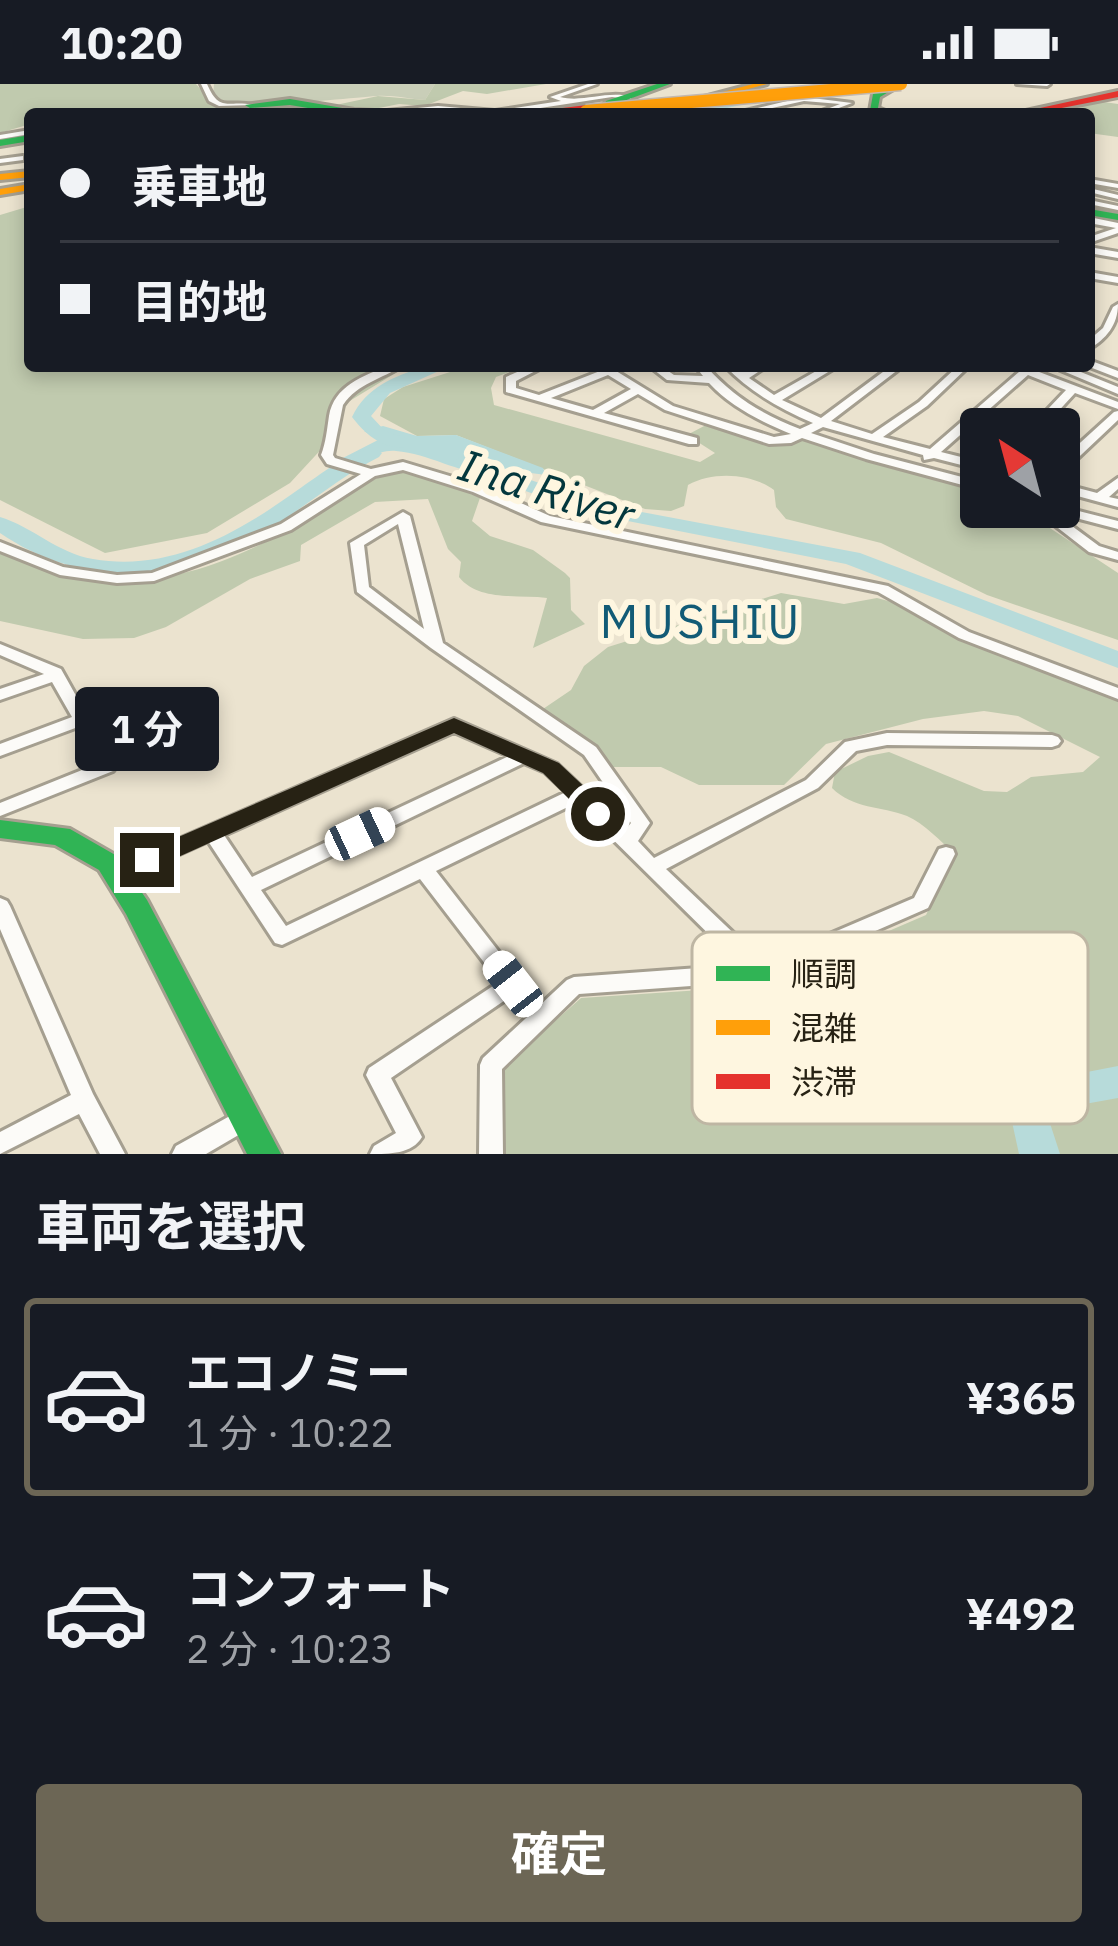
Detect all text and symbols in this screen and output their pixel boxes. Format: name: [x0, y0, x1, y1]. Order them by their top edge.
text: 10:20: [60, 13, 183, 71]
text: 乗車地: [132, 157, 267, 215]
text: 目的地: [132, 272, 267, 330]
north arrow: [960, 408, 1080, 528]
map controls: [960, 408, 1080, 528]
water label: Ina River: [452, 435, 643, 544]
district label: MUSHIU: [599, 589, 803, 651]
callout: 1 分: [75, 686, 219, 770]
text: 1 分: [111, 703, 183, 754]
route start: [571, 787, 625, 841]
car: [320, 802, 400, 866]
route end: [120, 833, 174, 887]
legend: [692, 932, 1088, 1124]
car: [477, 945, 549, 1023]
text: 順調: [791, 952, 857, 995]
text: 混雑: [791, 1006, 857, 1049]
text: 渋滞: [791, 1060, 857, 1103]
text: 車両を選択: [36, 1191, 306, 1261]
icon: car: [42, 1343, 150, 1451]
text: エコノミー: [186, 1343, 411, 1401]
text: ¥365: [966, 1368, 1076, 1426]
text: 1 分 · 10:22: [186, 1407, 394, 1458]
icon: car: [42, 1559, 150, 1667]
text: コンフォート: [186, 1559, 455, 1617]
text: ¥492: [966, 1584, 1076, 1642]
text: 2 分 · 10:23: [186, 1623, 394, 1674]
button: 確定: [36, 1784, 1082, 1922]

